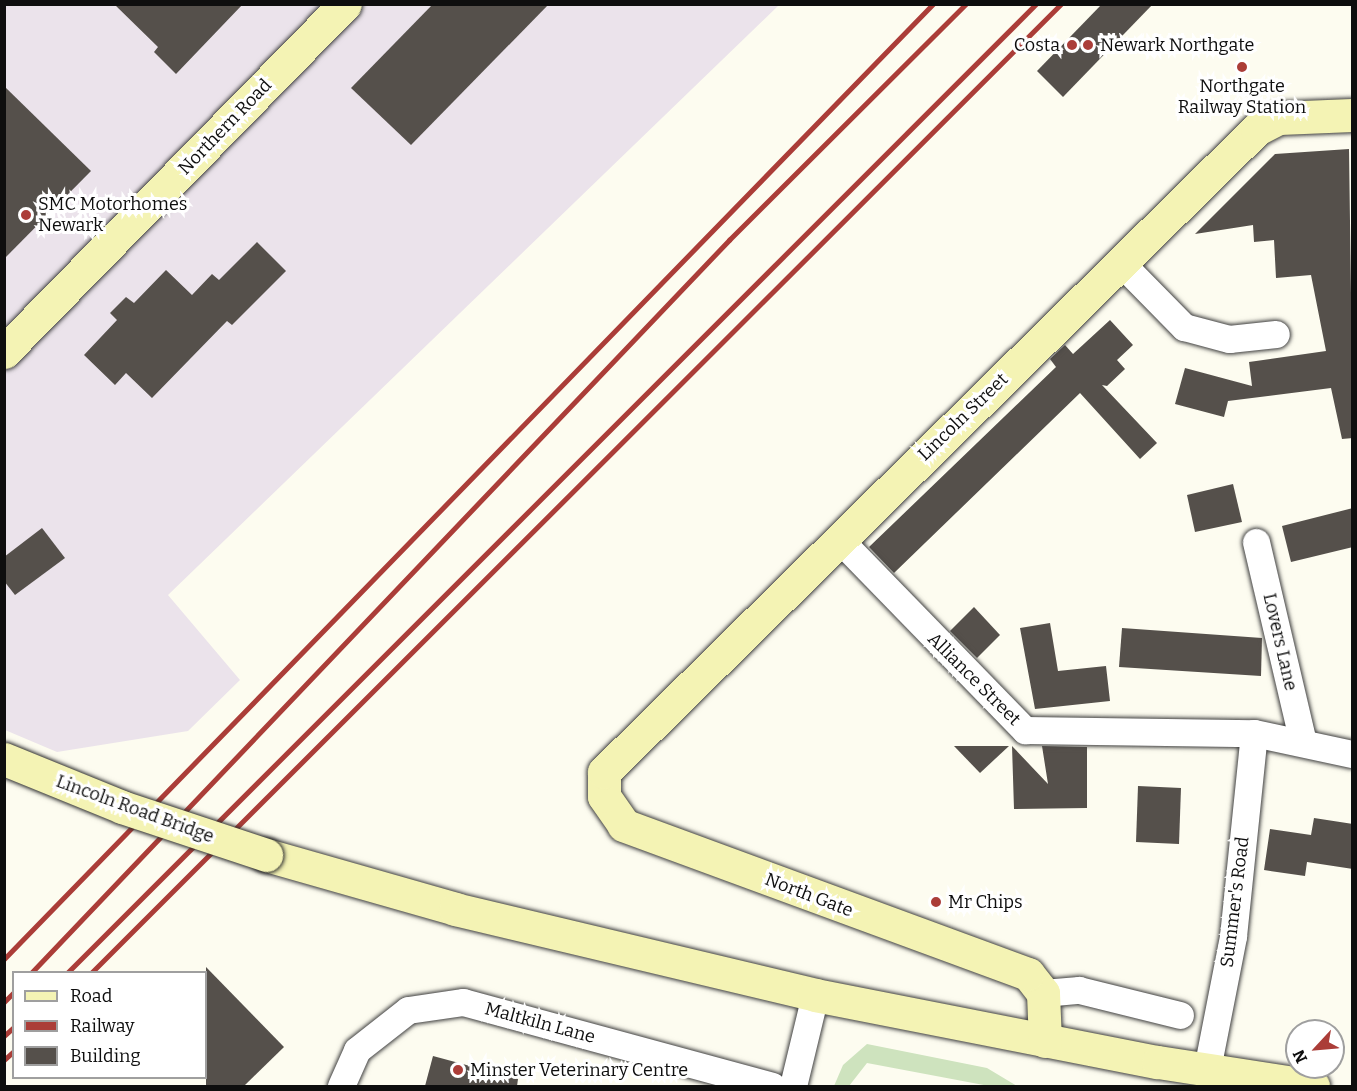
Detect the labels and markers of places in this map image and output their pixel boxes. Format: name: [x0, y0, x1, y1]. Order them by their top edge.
place label: Costa: [1014, 34, 1060, 56]
place label: Newark Northgate: [1100, 34, 1254, 56]
marker: Costa: [1065, 38, 1079, 52]
marker: Newark Northgate: [1081, 38, 1095, 52]
marker: Northgate Railway Station: [1235, 60, 1249, 74]
place label: Northgate Railway Station: [1178, 76, 1306, 118]
place label: SMC Motorhomes Newark: [38, 194, 187, 236]
marker: SMC Motorhomes Newark: [19, 208, 33, 222]
place label: Mr Chips: [948, 891, 1023, 913]
marker: Mr Chips: [929, 895, 943, 909]
place label: Minster Veterinary Centre: [470, 1059, 688, 1081]
marker: Minster Veterinary Centre: [451, 1063, 465, 1077]

